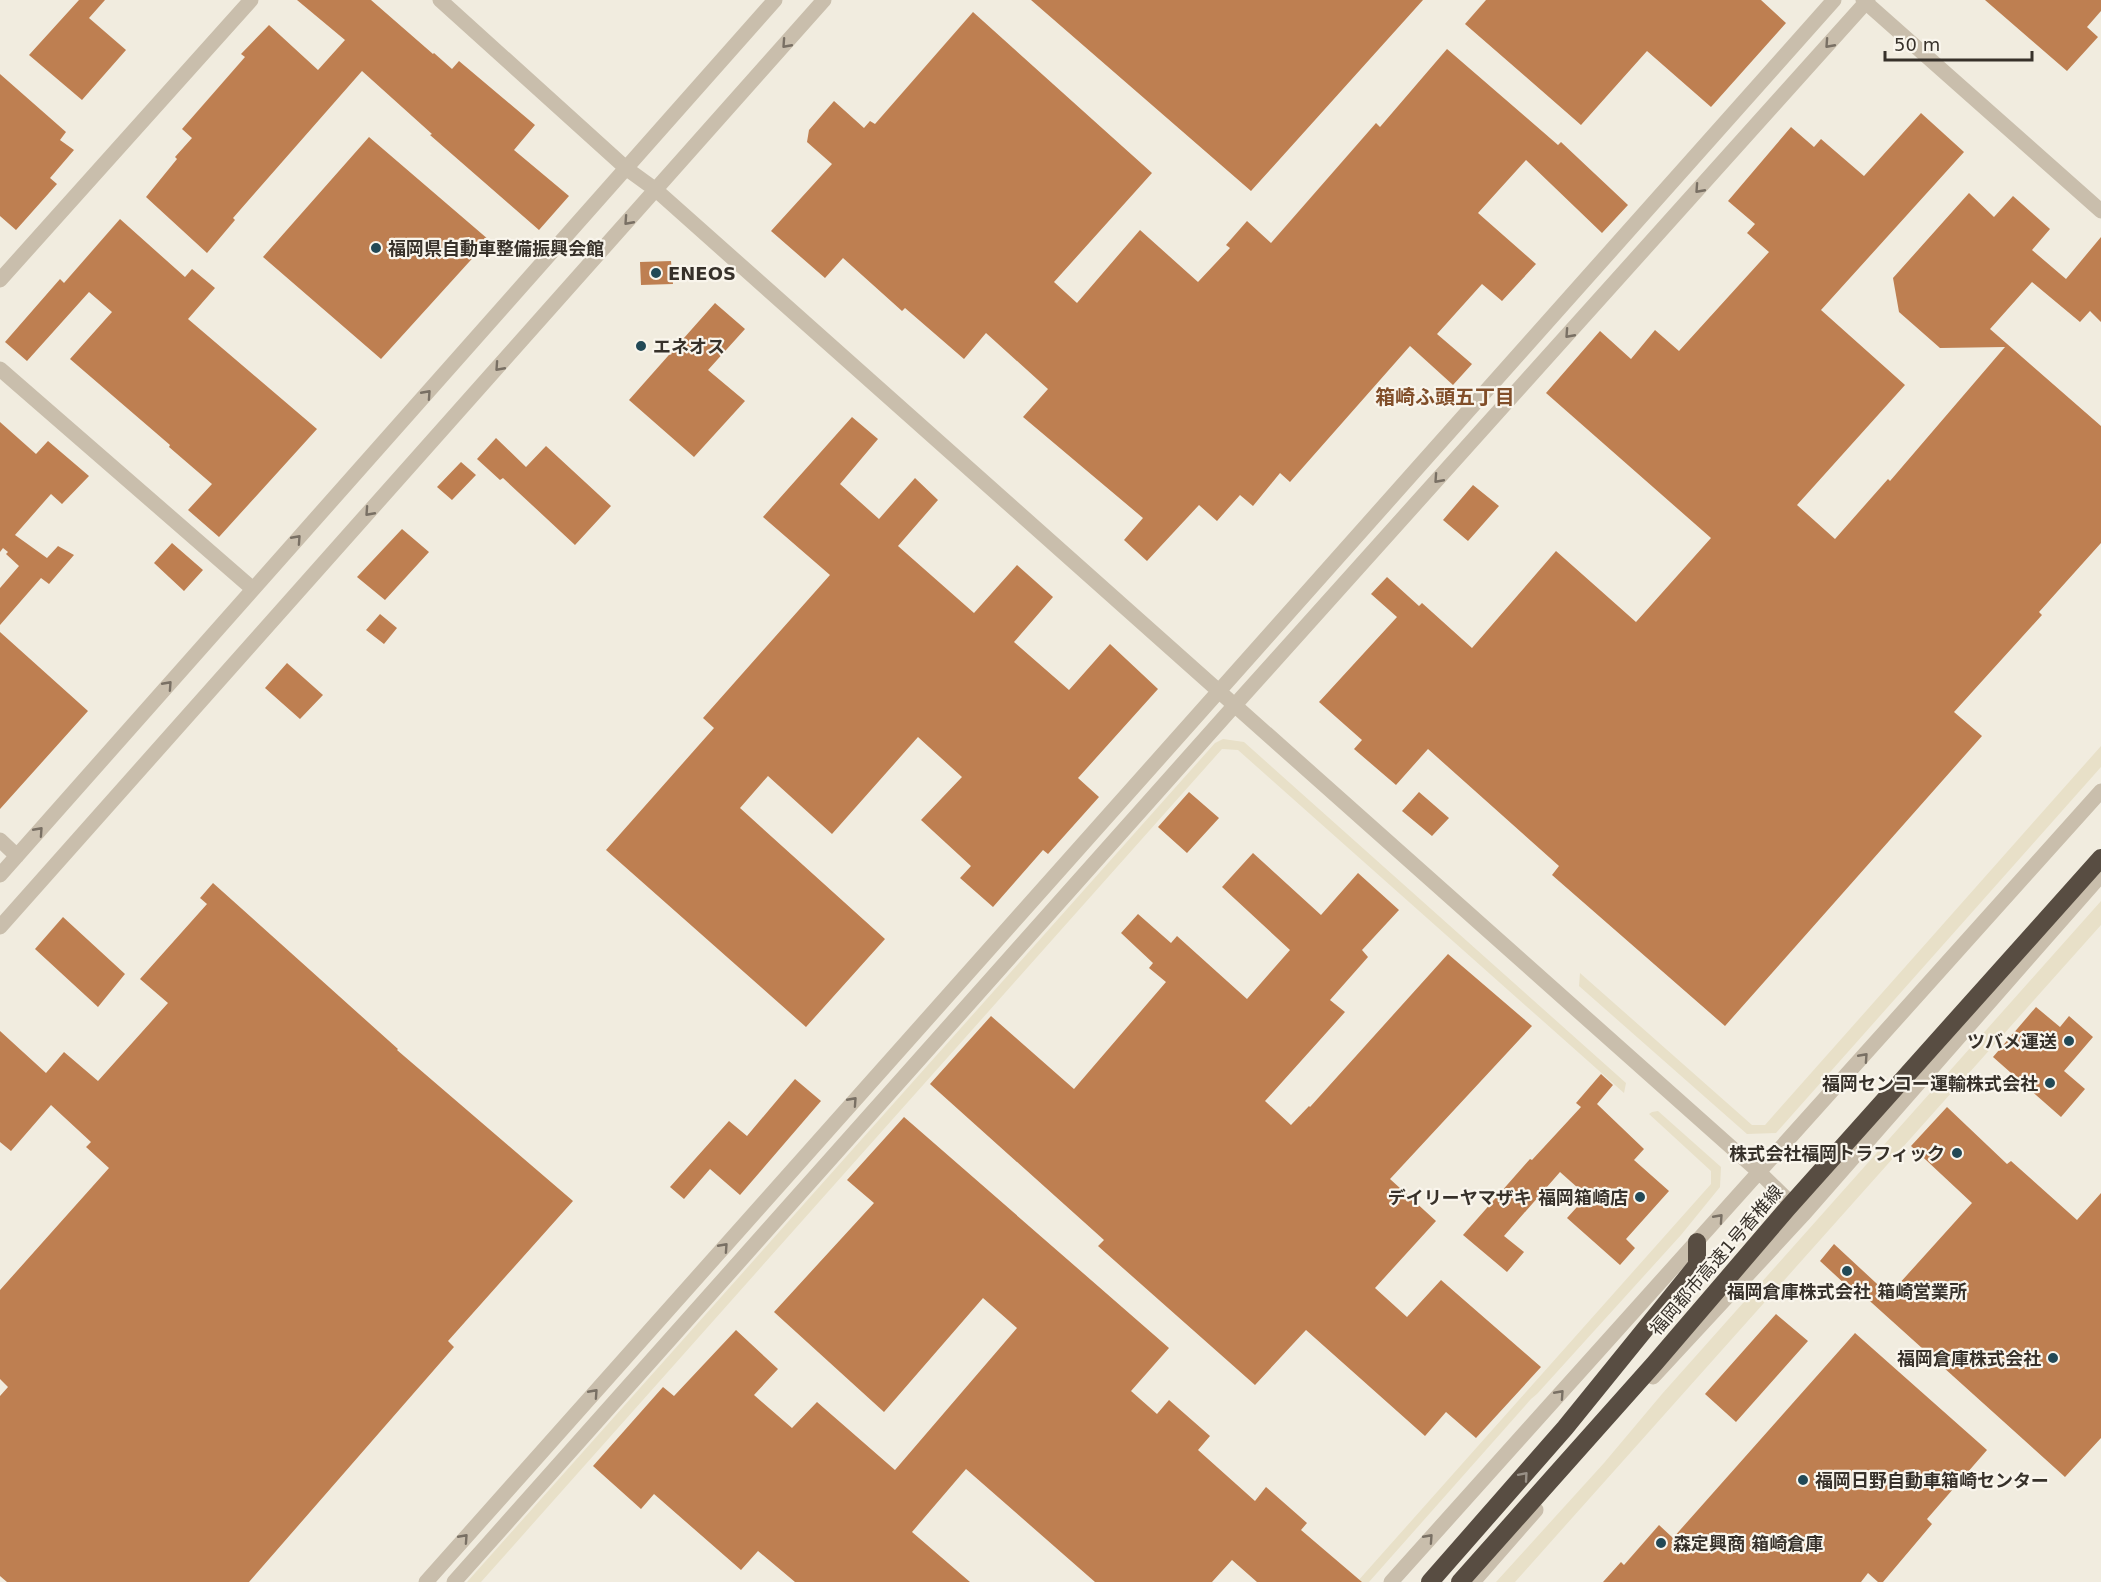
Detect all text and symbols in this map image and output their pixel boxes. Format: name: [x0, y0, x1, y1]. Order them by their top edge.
scale bar: [1885, 24, 2032, 62]
text: 50 m: [1894, 34, 1940, 55]
one-way arrow: [782, 37, 793, 48]
one-way arrow: [1825, 37, 1836, 47]
one-way arrow: [1695, 182, 1706, 192]
one-way arrow: [624, 214, 635, 225]
place label: 福岡県自動車整備振興会館: [388, 238, 604, 259]
marker: 福岡県自動車整備振興会館: [369, 241, 383, 255]
place label: ENEOS: [668, 263, 736, 284]
marker: ENEOS: [649, 266, 663, 280]
one-way arrow: [1565, 327, 1576, 337]
place label: エネオス: [653, 336, 725, 357]
marker: エネオス: [634, 339, 648, 353]
one-way arrow: [495, 360, 506, 370]
district label: 箱崎ふ頭五丁目: [1375, 385, 1515, 409]
one-way arrow: [420, 390, 431, 400]
one-way arrow: [1434, 472, 1445, 482]
one-way arrow: [365, 505, 376, 516]
one-way arrow: [290, 535, 301, 546]
one-way arrow: [161, 681, 172, 692]
one-way arrow: [32, 827, 43, 838]
place label: ツバメ運送: [1967, 1031, 2057, 1052]
marker: ツバメ運送: [2062, 1034, 2076, 1048]
one-way arrow: [1857, 1053, 1868, 1064]
place label: 福岡センコー運輸株式会社: [1822, 1073, 2038, 1094]
marker: 福岡センコー運輸株式会社: [2043, 1076, 2057, 1090]
one-way arrow: [846, 1098, 857, 1108]
place label: 株式会社福岡トラフィック: [1729, 1143, 1945, 1164]
marker: 株式会社福岡トラフィック: [1950, 1146, 1964, 1160]
street label: 福岡都市高速1号香椎線: [1645, 1181, 1787, 1339]
place label: デイリーヤマザキ 福岡箱崎店: [1388, 1187, 1628, 1208]
marker: デイリーヤマザキ 福岡箱崎店: [1633, 1190, 1647, 1204]
one-way arrow: [1712, 1214, 1723, 1224]
one-way arrow: [717, 1243, 728, 1254]
marker: 福岡倉庫株式会社 箱崎営業所: [1840, 1264, 1854, 1278]
place label: 福岡倉庫株式会社 箱崎営業所: [1727, 1281, 1967, 1302]
place label: 福岡倉庫株式会社: [1897, 1348, 2041, 1369]
marker: 福岡倉庫株式会社: [2046, 1351, 2060, 1365]
one-way arrow: [587, 1389, 598, 1399]
one-way arrow: [1553, 1390, 1564, 1400]
place label: 福岡日野自動車箱崎センター: [1815, 1470, 2049, 1491]
one-way arrow: [1517, 1472, 1528, 1483]
marker: 福岡日野自動車箱崎センター: [1796, 1473, 1810, 1487]
place label: 森定興商 箱崎倉庫: [1673, 1533, 1823, 1554]
one-way arrow: [457, 1534, 468, 1545]
one-way arrow: [1422, 1534, 1433, 1545]
marker: 森定興商 箱崎倉庫: [1654, 1536, 1668, 1550]

